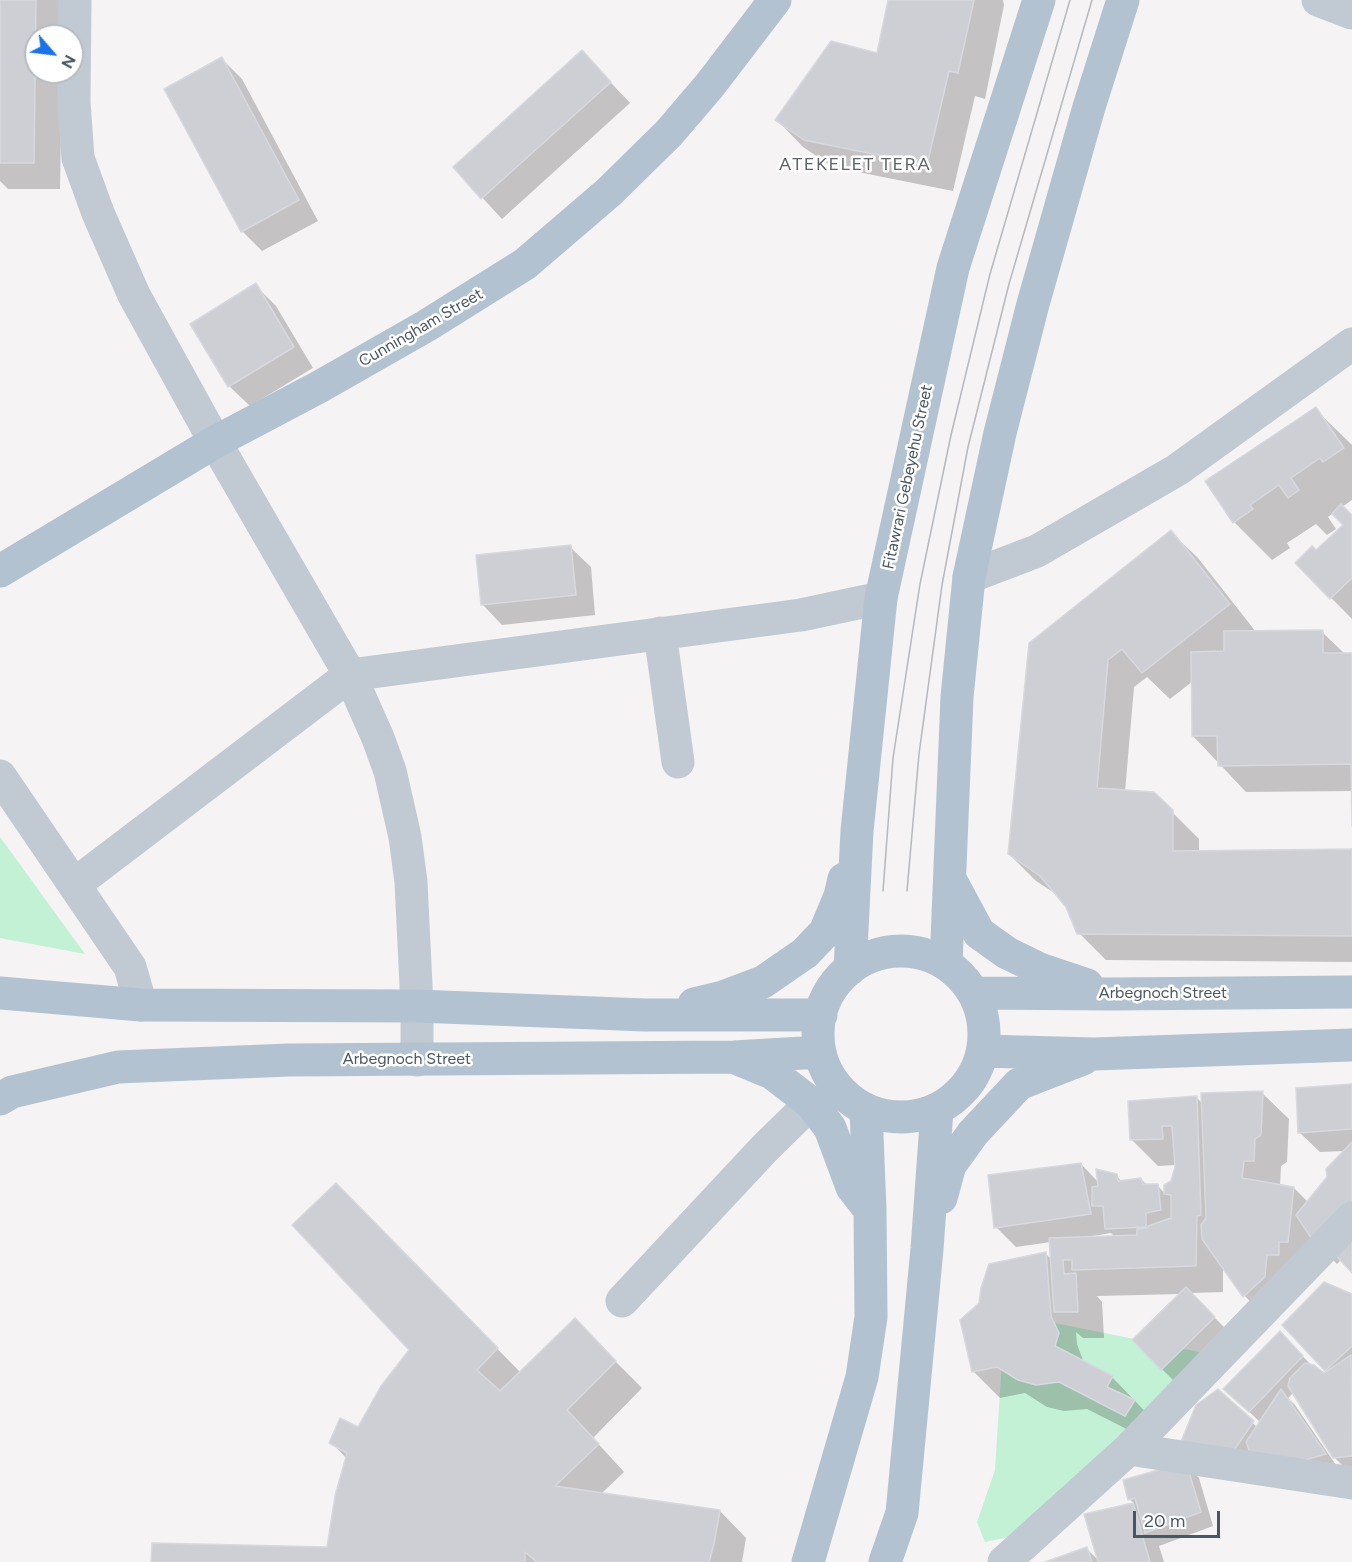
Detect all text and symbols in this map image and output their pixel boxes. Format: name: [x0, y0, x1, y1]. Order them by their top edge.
north arrow: [24, 24, 84, 84]
text: N: [57, 52, 80, 72]
district label: ATEKELET TERA: [779, 154, 931, 176]
street label: Cunningham Street: [356, 285, 486, 371]
street label: Fitawrari Gebeyehu Street: [879, 383, 937, 571]
street label: Arbegnoch Street: [1099, 983, 1227, 1003]
street label: Arbegnoch Street: [343, 1049, 471, 1069]
scale bar: [1136, 1499, 1223, 1537]
text: 20 m: [1144, 1510, 1185, 1532]

